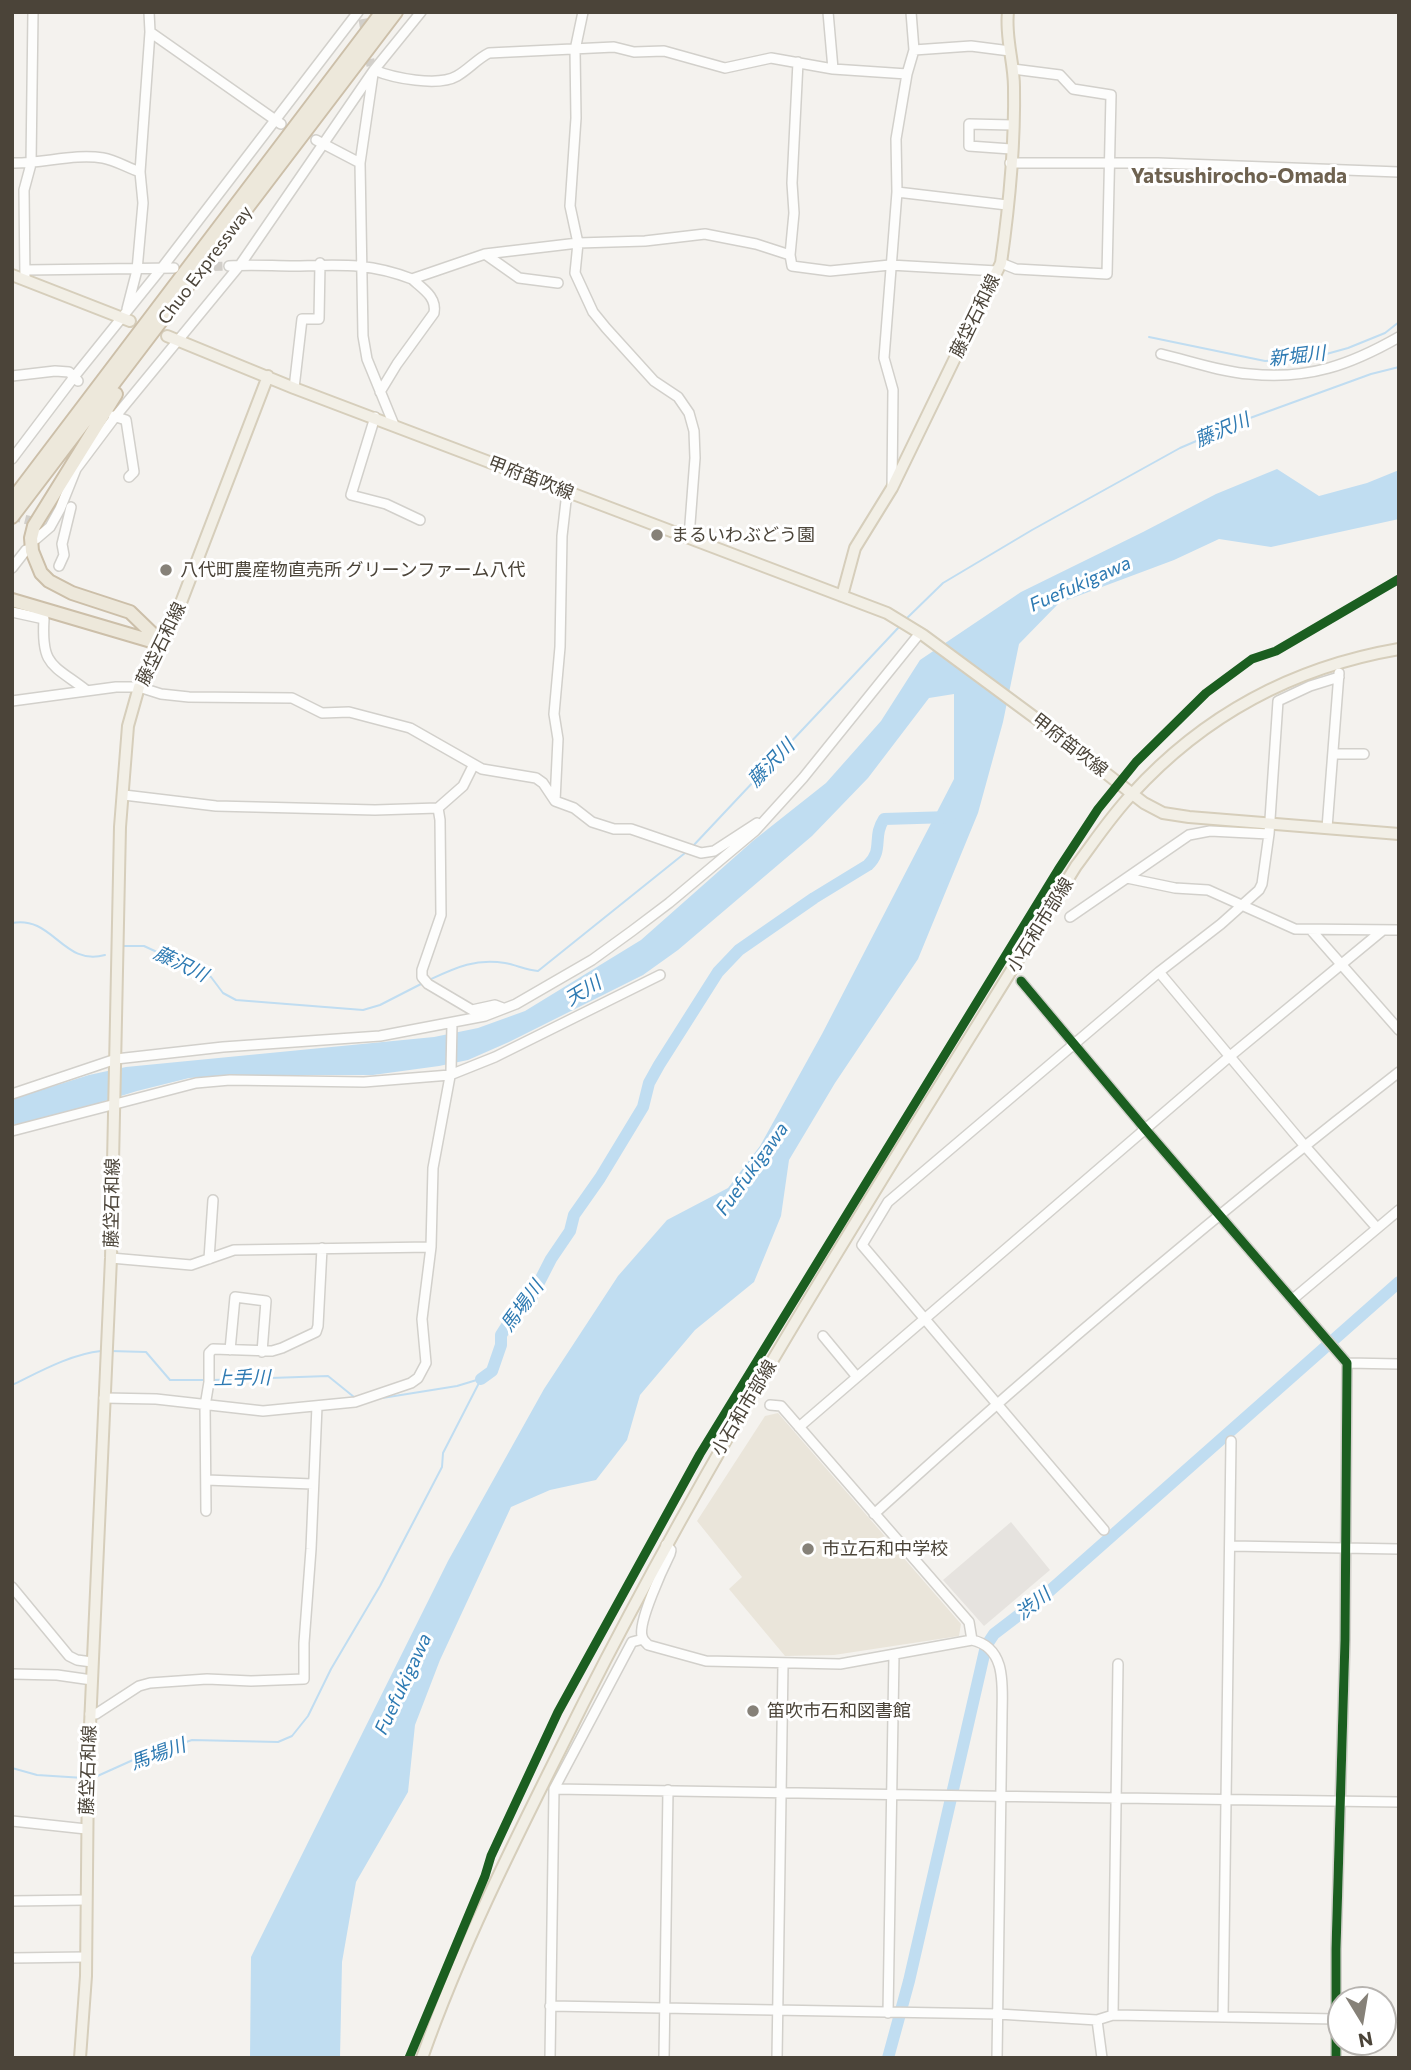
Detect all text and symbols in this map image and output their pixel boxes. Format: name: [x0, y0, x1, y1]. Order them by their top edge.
district label: Yatsushirocho-Omada: [1131, 163, 1347, 189]
street label: Chuo Expressway: [153, 201, 257, 329]
street label: 藤垈石和線: [946, 271, 1004, 361]
water label: 新堀川: [1267, 342, 1327, 370]
water label: 藤沢川: [1191, 408, 1253, 452]
street label: 甲府笛吹線: [485, 452, 577, 504]
place label: まるいわぶどう園: [671, 524, 815, 546]
marker: まるいわぶどう園: [649, 527, 665, 543]
water label: Fuefukigawa: [1026, 551, 1134, 617]
place label: 八代町農産物直売所 グリーンファーム八代: [180, 559, 525, 581]
marker: 八代町農産物直売所 グリーンファーム八代: [158, 562, 174, 578]
street label: 藤垈石和線: [132, 599, 190, 689]
street label: 甲府笛吹線: [1028, 709, 1112, 781]
water label: 藤沢川: [743, 735, 799, 791]
street label: 小石和市部線: [1002, 873, 1078, 977]
water label: 藤沢川: [150, 941, 212, 987]
water label: 天川: [561, 971, 605, 1011]
water label: Fuefukigawa: [711, 1118, 793, 1220]
street label: 藤垈石和線: [100, 1158, 124, 1248]
water label: 馬場川: [496, 1276, 548, 1336]
street label: 小石和市部線: [707, 1356, 781, 1460]
water label: 上手川: [213, 1366, 271, 1390]
place label: 市立石和中学校: [822, 1538, 948, 1560]
marker: 市立石和中学校: [800, 1541, 816, 1557]
water label: 渋川: [1011, 1583, 1055, 1625]
water label: Fuefukigawa: [370, 1630, 436, 1738]
place label: 笛吹市石和図書館: [767, 1700, 911, 1722]
marker: 笛吹市石和図書館: [745, 1703, 761, 1719]
street label: 藤垈石和線: [76, 1725, 100, 1815]
water label: 馬場川: [127, 1734, 189, 1774]
north arrow: [1327, 1986, 1397, 2056]
text: N: [1357, 2027, 1375, 2053]

